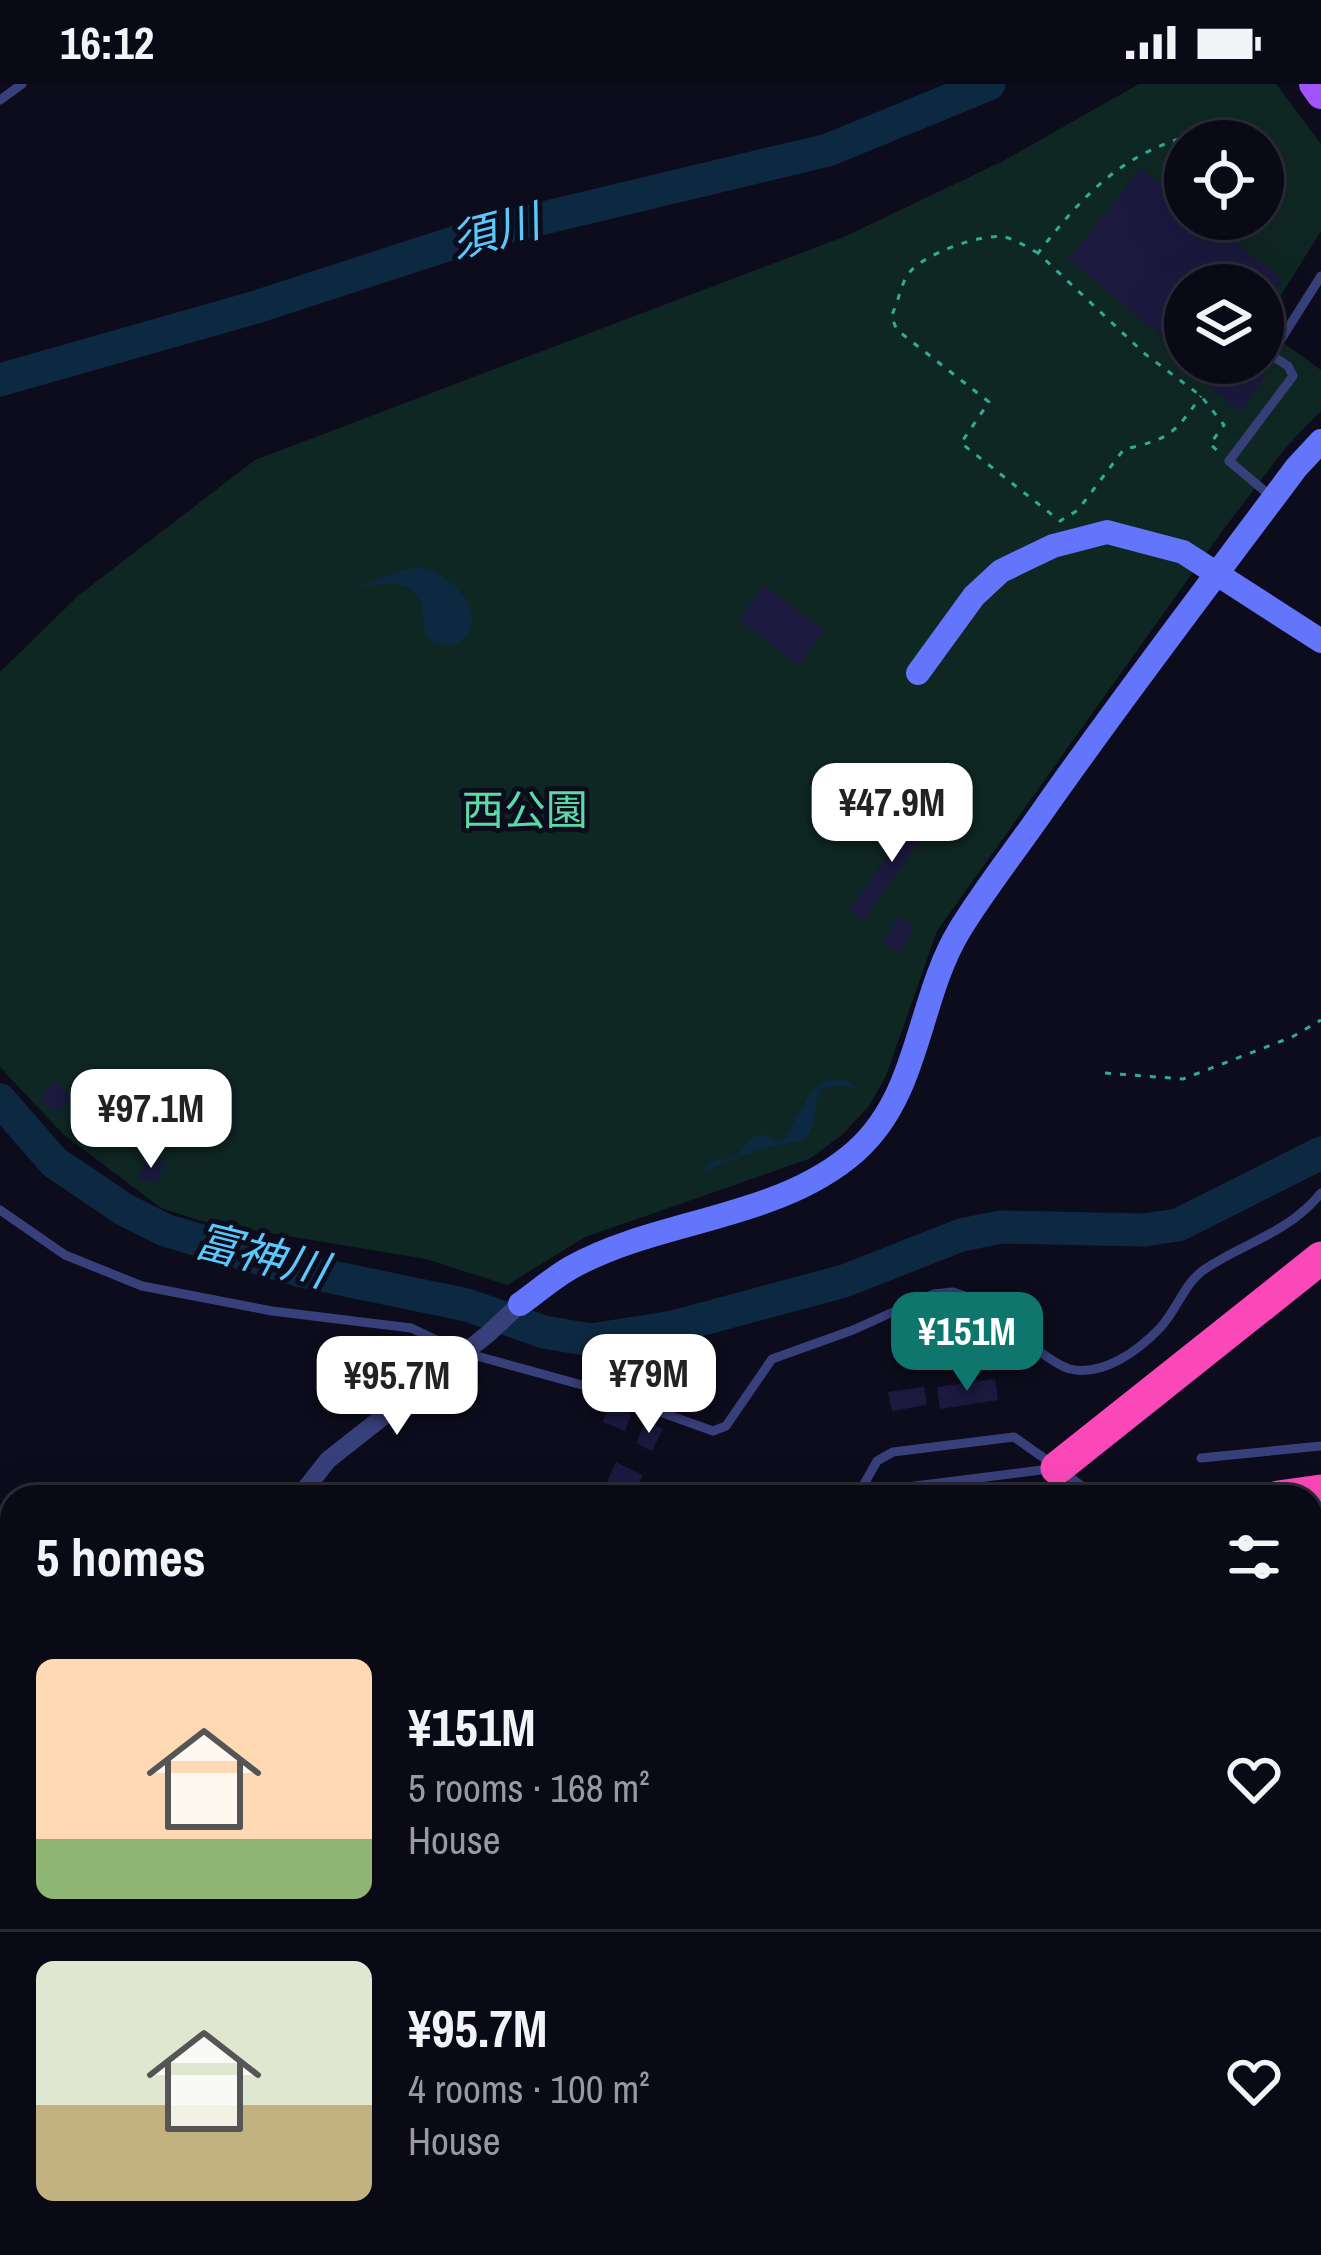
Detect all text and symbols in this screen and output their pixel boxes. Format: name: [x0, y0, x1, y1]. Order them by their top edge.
text: 16:12: [60, 12, 154, 73]
map controls: [1164, 120, 1284, 384]
button: locate: [1164, 120, 1284, 240]
water label: 須川: [444, 188, 550, 272]
button: layers: [1164, 264, 1284, 384]
pin: ¥47.9M: [794, 763, 990, 865]
text: ¥47.9M: [839, 776, 945, 828]
park label: 西公園: [462, 782, 588, 838]
pin: ¥97.1M: [53, 1069, 249, 1171]
text: ¥97.1M: [98, 1082, 204, 1134]
water label: 富神川: [188, 1209, 338, 1301]
pin: ¥151M: [883, 1292, 1051, 1394]
text: ¥151M: [918, 1305, 1016, 1357]
pin: ¥79M: [578, 1334, 720, 1436]
pin: ¥95.7M: [299, 1336, 495, 1438]
text: ¥79M: [609, 1347, 689, 1399]
text: ¥95.7M: [344, 1349, 450, 1401]
text: 5 homes: [36, 1523, 206, 1592]
icon: filters: [1221, 1524, 1287, 1590]
text: ¥151M: [408, 1693, 536, 1762]
icon: home: [132, 1707, 276, 1851]
icon: heart: [1221, 1746, 1287, 1812]
text: 5 rooms · 168 m²: [408, 1762, 650, 1814]
text: House: [408, 1814, 500, 1866]
text: ¥95.7M: [408, 1994, 548, 2063]
icon: home: [132, 2009, 276, 2153]
icon: heart: [1221, 2048, 1287, 2114]
text: 4 rooms · 100 m²: [408, 2063, 650, 2115]
text: House: [408, 2115, 500, 2167]

